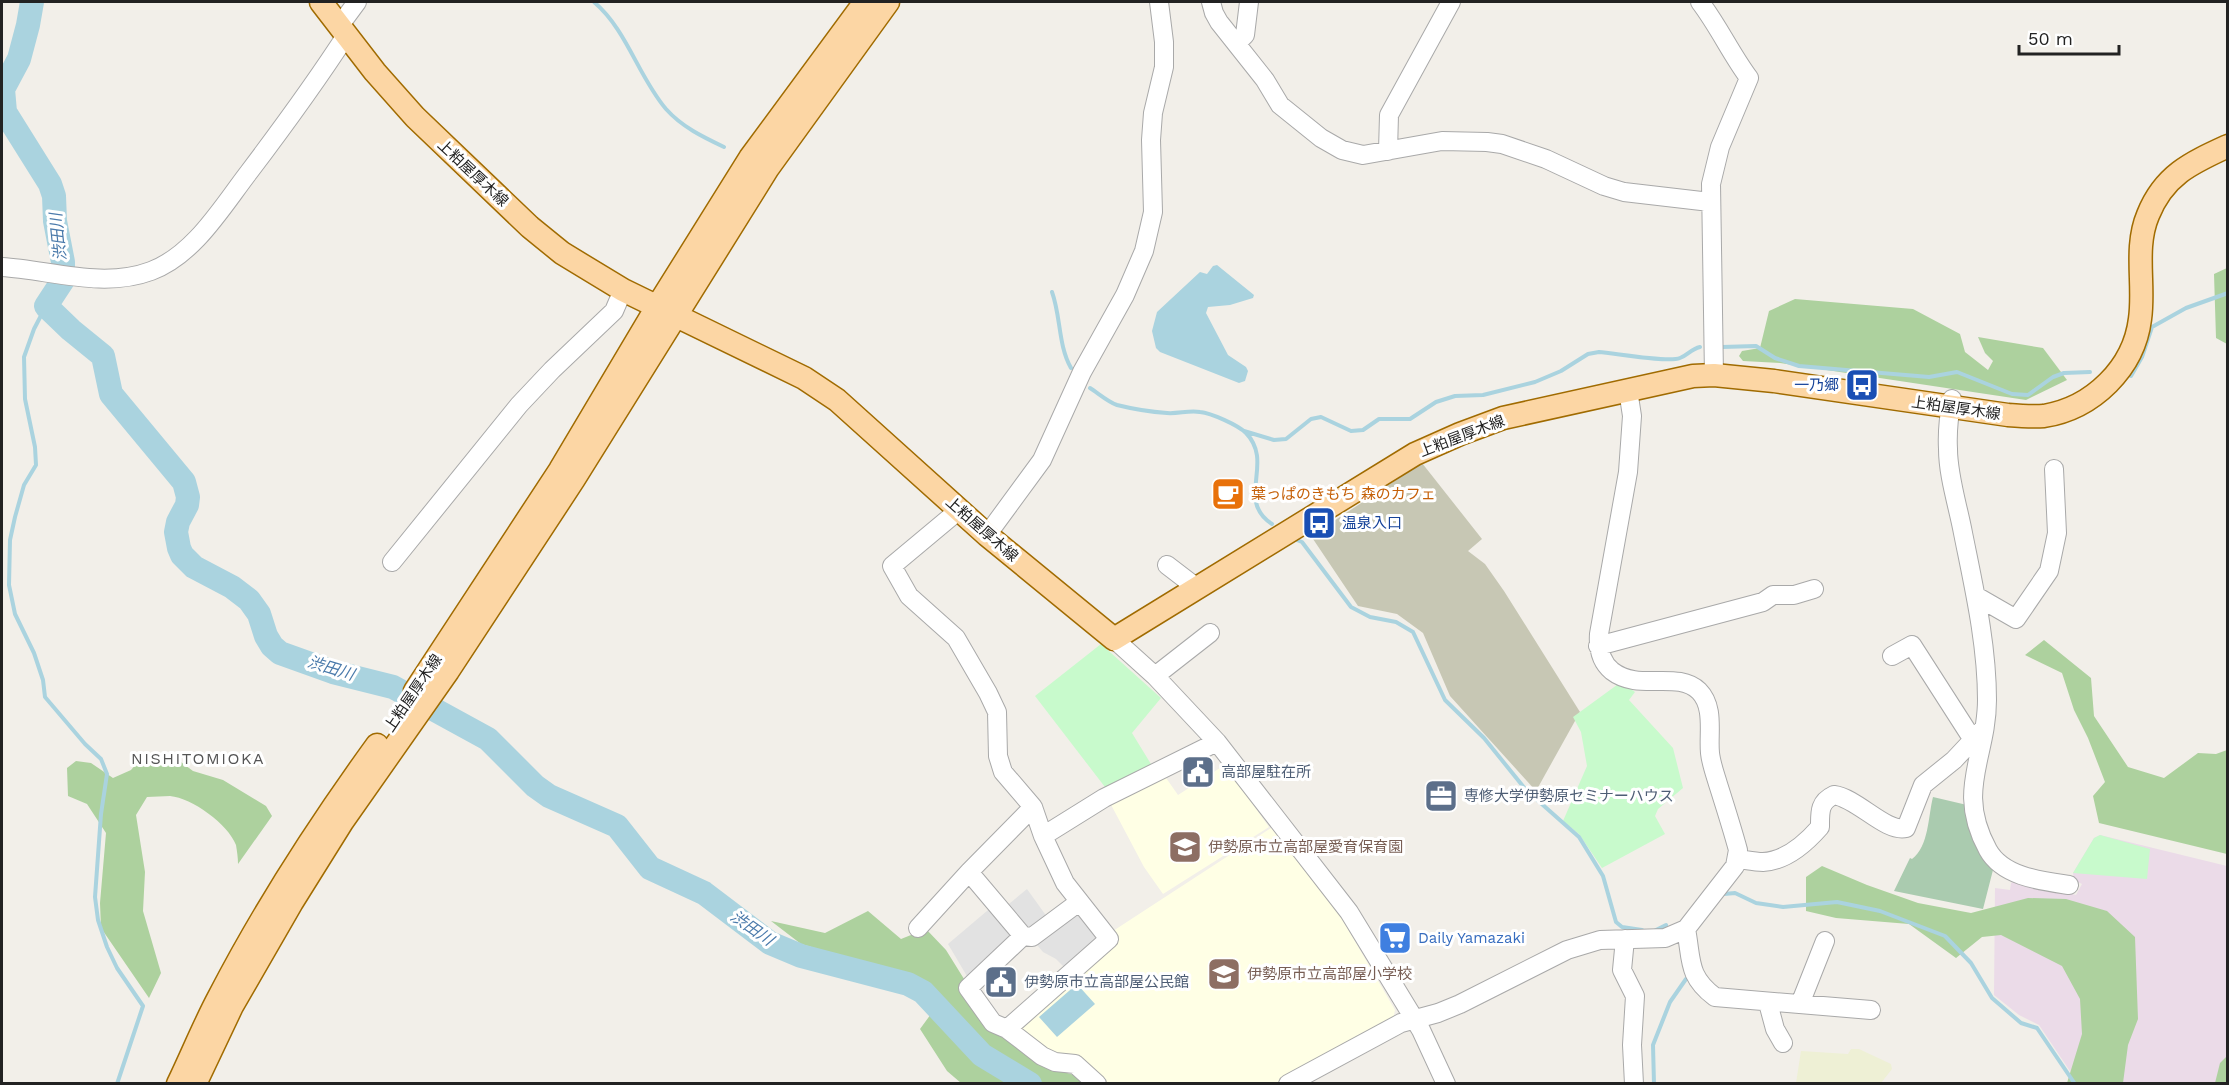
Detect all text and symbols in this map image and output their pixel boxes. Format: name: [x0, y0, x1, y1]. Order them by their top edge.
scale bar: [2019, 18, 2120, 56]
text: 50 m: [2028, 28, 2073, 49]
street label: 上粕屋厚木線: [434, 136, 512, 210]
water label: 渋田川: [46, 210, 70, 262]
bus stop icon: 一乃郷: [1844, 367, 1880, 403]
place label: 一乃郷: [1794, 376, 1839, 394]
street label: 上粕屋厚木線: [1910, 393, 2002, 423]
street label: 上粕屋厚木線: [1417, 411, 1507, 461]
cafe icon: 葉っぱのきもち 森のカフェ: [1210, 476, 1246, 512]
place label: 葉っぱのきもち 森のカフェ: [1251, 485, 1436, 503]
street label: 上粕屋厚木線: [942, 493, 1022, 565]
bus stop icon: 温泉入口: [1301, 505, 1337, 541]
place label: 温泉入口: [1342, 514, 1402, 532]
street label: 上粕屋厚木線: [380, 651, 446, 735]
water label: 渋田川: [305, 652, 359, 685]
district label: NISHITOMIOKA: [131, 749, 265, 768]
public building icon: 高部屋駐在所: [1180, 754, 1216, 790]
place label: 高部屋駐在所: [1221, 763, 1311, 781]
office icon: 専修大学伊勢原セミナーハウス: [1423, 778, 1459, 814]
place label: 専修大学伊勢原セミナーハウス: [1464, 787, 1674, 805]
school or university icon: 伊勢原市立高部屋愛育保育園: [1167, 829, 1203, 865]
place label: 伊勢原市立高部屋愛育保育園: [1208, 838, 1403, 856]
water label: 渋田川: [727, 906, 779, 951]
supermarket icon: Daily Yamazaki: [1377, 920, 1413, 956]
place label: Daily Yamazaki: [1418, 929, 1525, 947]
school or university icon: 伊勢原市立高部屋小学校: [1206, 956, 1242, 992]
public building icon: 伊勢原市立高部屋公民館: [983, 964, 1019, 1000]
place label: 伊勢原市立高部屋小学校: [1247, 965, 1412, 983]
place label: 伊勢原市立高部屋公民館: [1024, 973, 1189, 991]

